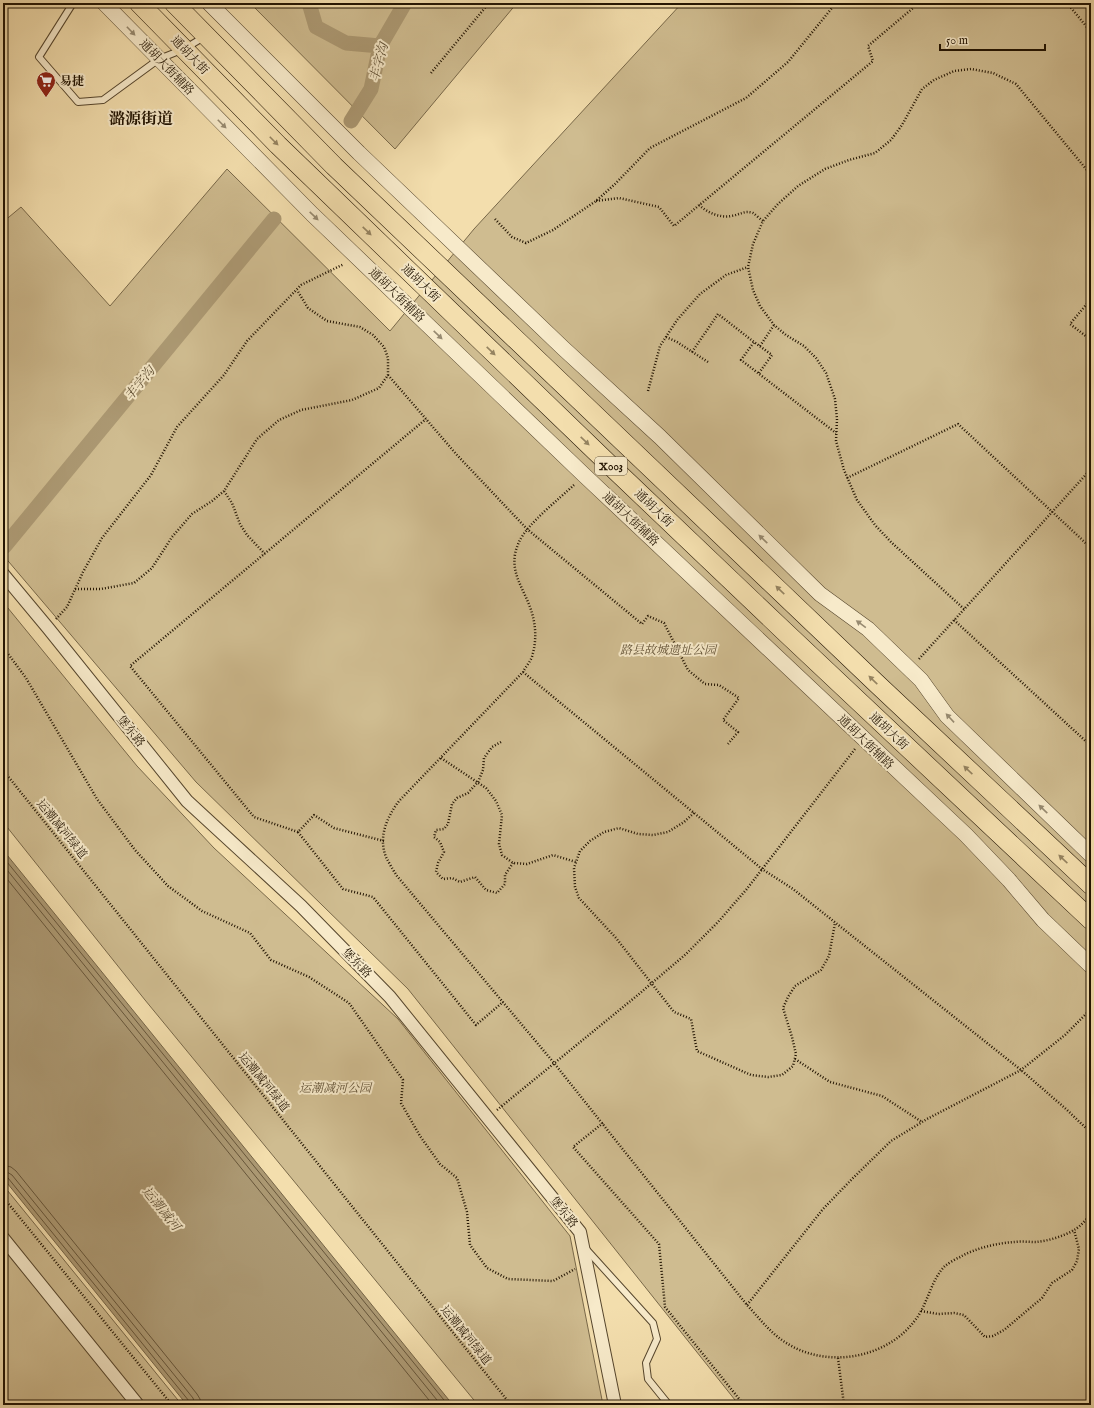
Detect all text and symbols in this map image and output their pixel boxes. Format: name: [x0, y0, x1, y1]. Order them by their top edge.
one-way arrow: [126, 26, 136, 36]
scale bar: [940, 26, 1045, 52]
street label: 通胡大街: [168, 33, 212, 79]
text: 50 m: [946, 33, 968, 48]
street label: 通胡大街辅路: [136, 36, 197, 98]
water label: 丰字沟: [366, 39, 393, 83]
supermarket icon: 易捷: [35, 70, 57, 98]
place label: 易捷: [60, 74, 84, 89]
district label: 潞源街道: [109, 110, 173, 130]
one-way arrow: [217, 119, 227, 129]
one-way arrow: [269, 136, 279, 146]
one-way arrow: [309, 211, 319, 221]
one-way arrow: [362, 226, 372, 236]
street label: 通胡大街: [398, 261, 444, 306]
street label: 通胡大街辅路: [366, 265, 428, 326]
one-way arrow: [433, 330, 443, 340]
one-way arrow: [486, 346, 496, 356]
water label: 丰字沟: [121, 362, 160, 404]
one-way arrow: [580, 436, 590, 446]
road number: X003: [595, 457, 627, 475]
street label: 通胡大街: [631, 486, 677, 531]
street label: 通胡大街辅路: [599, 489, 662, 549]
one-way arrow: [758, 534, 768, 544]
one-way arrow: [775, 585, 785, 595]
one-way arrow: [856, 620, 866, 628]
park label: 路县故城遗址公园: [620, 643, 718, 658]
one-way arrow: [869, 676, 878, 685]
street label: 通胡大街: [866, 710, 912, 754]
street label: 通胡大街辅路: [835, 712, 897, 773]
street label: 堡东路: [113, 713, 148, 750]
one-way arrow: [945, 713, 955, 723]
one-way arrow: [963, 765, 973, 775]
street label: 运潮减河绿道: [33, 797, 90, 862]
one-way arrow: [1038, 804, 1048, 814]
one-way arrow: [1058, 855, 1067, 864]
street label: 堡东路: [339, 945, 375, 981]
street label: 运潮减河绿道: [235, 1050, 292, 1115]
park label: 运潮减河公园: [299, 1081, 373, 1096]
water label: 运潮减河: [138, 1183, 185, 1236]
street label: 堡东路: [546, 1194, 581, 1231]
street label: 运潮减河绿道: [437, 1303, 494, 1368]

